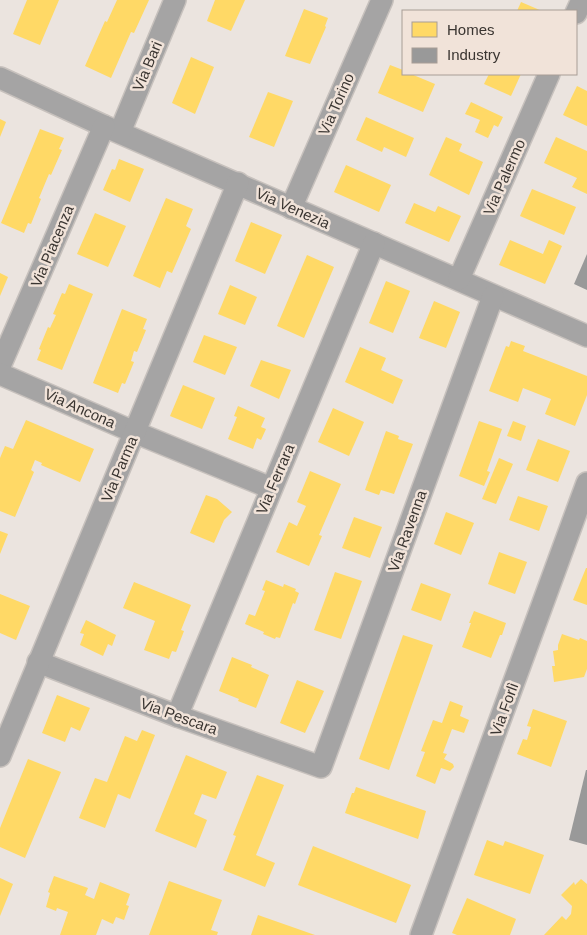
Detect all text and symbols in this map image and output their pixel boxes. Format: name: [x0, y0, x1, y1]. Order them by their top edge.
legend: [402, 10, 577, 75]
text: Homes: [447, 21, 495, 38]
street label: Via Bari: [129, 39, 165, 93]
text: Industry: [447, 46, 501, 63]
street label: Via Torino: [315, 70, 357, 138]
street label: Via Palermo: [480, 136, 528, 218]
street label: Via Venezia: [253, 184, 333, 232]
street label: Via Piacenza: [27, 202, 77, 289]
street label: Via Ancona: [42, 385, 119, 431]
street label: Via Parma: [98, 433, 141, 504]
street label: Via Ferrara: [253, 441, 298, 517]
street label: Via Ravenna: [384, 487, 430, 574]
street label: Via Forlì: [487, 680, 521, 738]
street label: Via Pescara: [138, 694, 220, 738]

